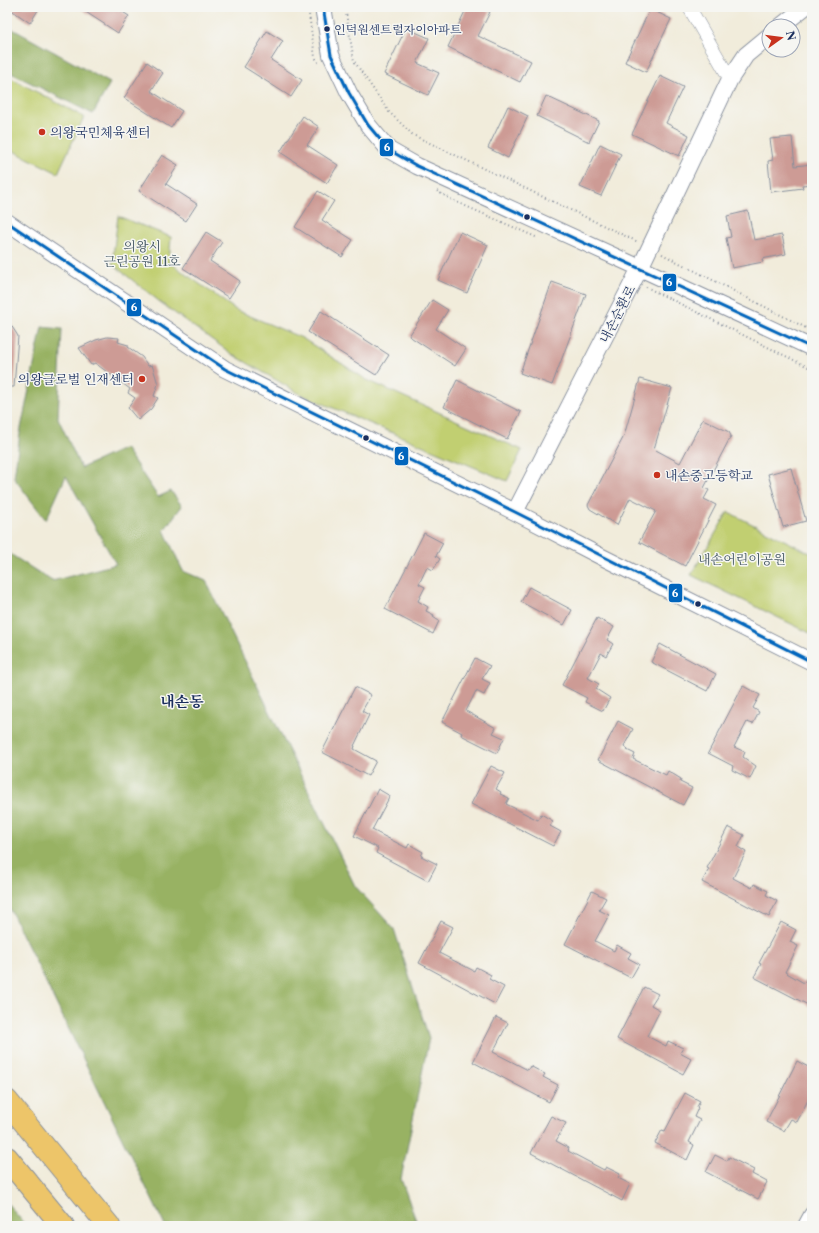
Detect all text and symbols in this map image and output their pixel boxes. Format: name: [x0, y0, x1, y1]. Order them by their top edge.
north arrow: [761, 18, 801, 58]
place label: 인덕원센트럴자이아파트: [334, 22, 462, 37]
marker: 인덕원센트럴자이아파트: [322, 24, 332, 34]
text: N: [783, 29, 799, 42]
place label: 의왕국민체육센터: [50, 124, 150, 140]
marker: 의왕국민체육센터: [37, 127, 47, 137]
line badge: 6: [379, 138, 394, 157]
text: 6: [384, 140, 391, 154]
unlabelled marker: [522, 212, 532, 222]
park label: 의왕시 근린공원 11호: [103, 238, 181, 269]
line badge: 6: [662, 273, 677, 292]
text: 6: [666, 275, 673, 289]
street label: 내손순환로: [596, 282, 639, 346]
line badge: 6: [126, 298, 142, 317]
text: 6: [131, 300, 138, 314]
place label: 의왕글로벌 인재센터: [18, 371, 134, 387]
marker: 의왕글로벌 인재센터: [137, 374, 147, 384]
unlabelled marker: [361, 433, 371, 443]
line badge: 6: [394, 446, 409, 466]
text: 6: [398, 449, 405, 463]
place label: 내손중고등학교: [665, 467, 753, 483]
marker: 내손중고등학교: [652, 470, 662, 480]
park label: 내손어린이공원: [698, 551, 786, 567]
line badge: 6: [668, 583, 683, 603]
text: 6: [672, 586, 679, 600]
unlabelled marker: [693, 599, 703, 609]
district label: 내손동: [160, 692, 204, 711]

